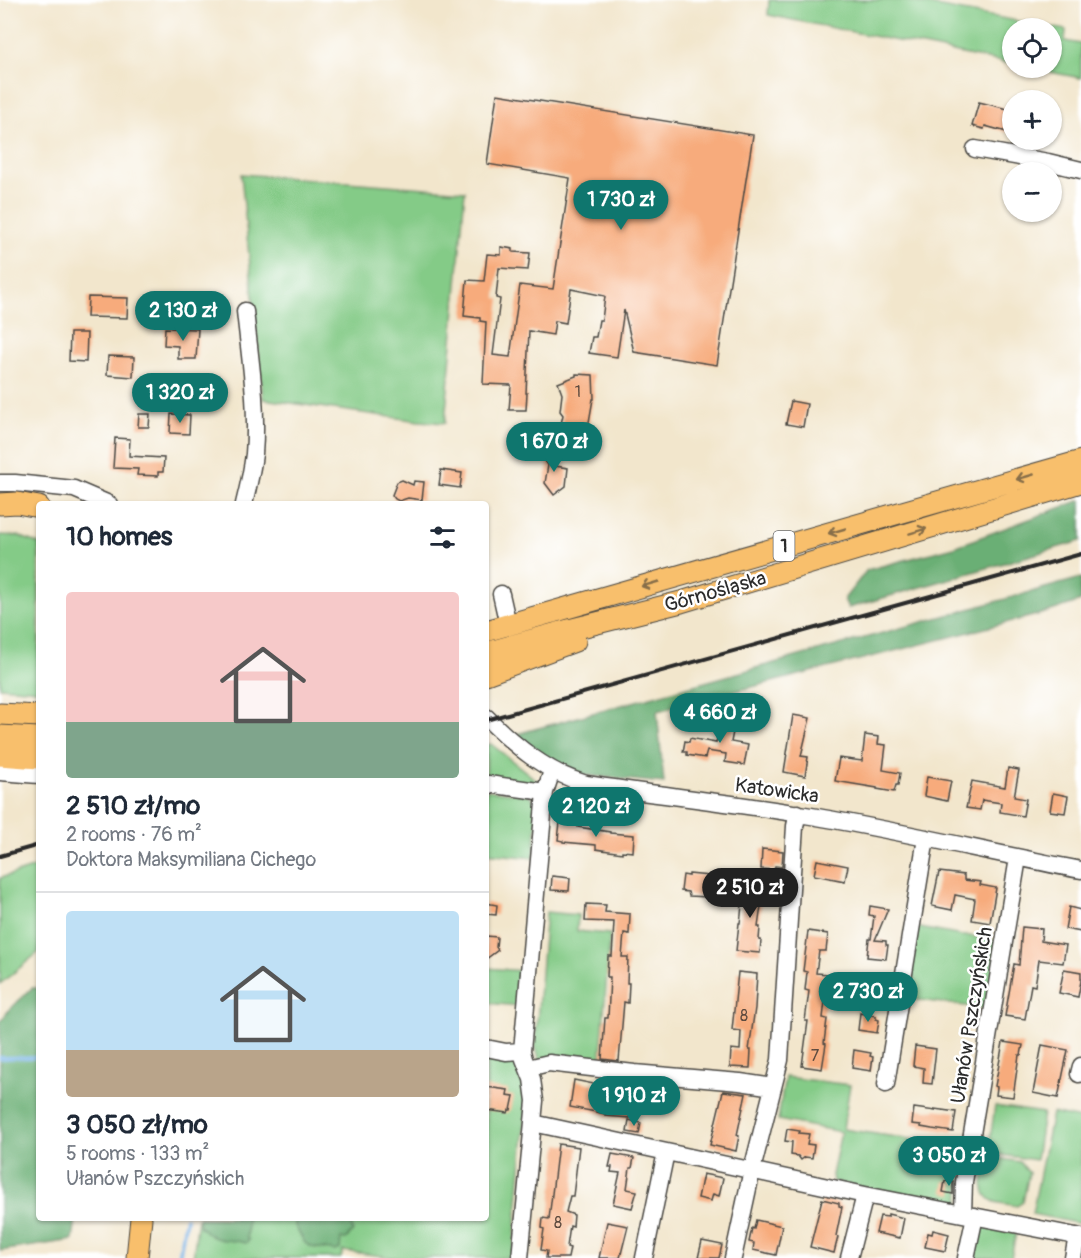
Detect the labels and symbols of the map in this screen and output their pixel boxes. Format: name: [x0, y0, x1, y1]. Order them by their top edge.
pin: 1 730 zł: [559, 180, 683, 231]
pin: 2 130 zł: [121, 291, 245, 342]
pin: 1 320 zł: [118, 373, 242, 424]
house number: 1: [575, 382, 581, 402]
pin: 1 670 zł: [492, 422, 616, 473]
one-way arrow: [1016, 472, 1035, 483]
one-way arrow: [828, 525, 847, 537]
one-way arrow: [908, 525, 927, 536]
road number: 1: [774, 531, 794, 561]
street label: Górnośląska: [662, 565, 769, 618]
one-way arrow: [641, 579, 660, 590]
pin: 4 660 zł: [658, 693, 782, 744]
street label: Katowicka: [733, 772, 820, 809]
pin: 2 120 zł: [534, 787, 658, 838]
pin: 2 510 zł: [688, 868, 812, 919]
street label: Ułanów Pszczyńskich: [945, 925, 998, 1105]
pin: 2 730 zł: [806, 972, 930, 1023]
house number: 8: [740, 1006, 748, 1026]
house number: 7: [811, 1046, 820, 1066]
pin: 1 910 zł: [572, 1076, 696, 1127]
pin: 3 050 zł: [887, 1136, 1011, 1187]
house number: 8: [554, 1213, 562, 1233]

